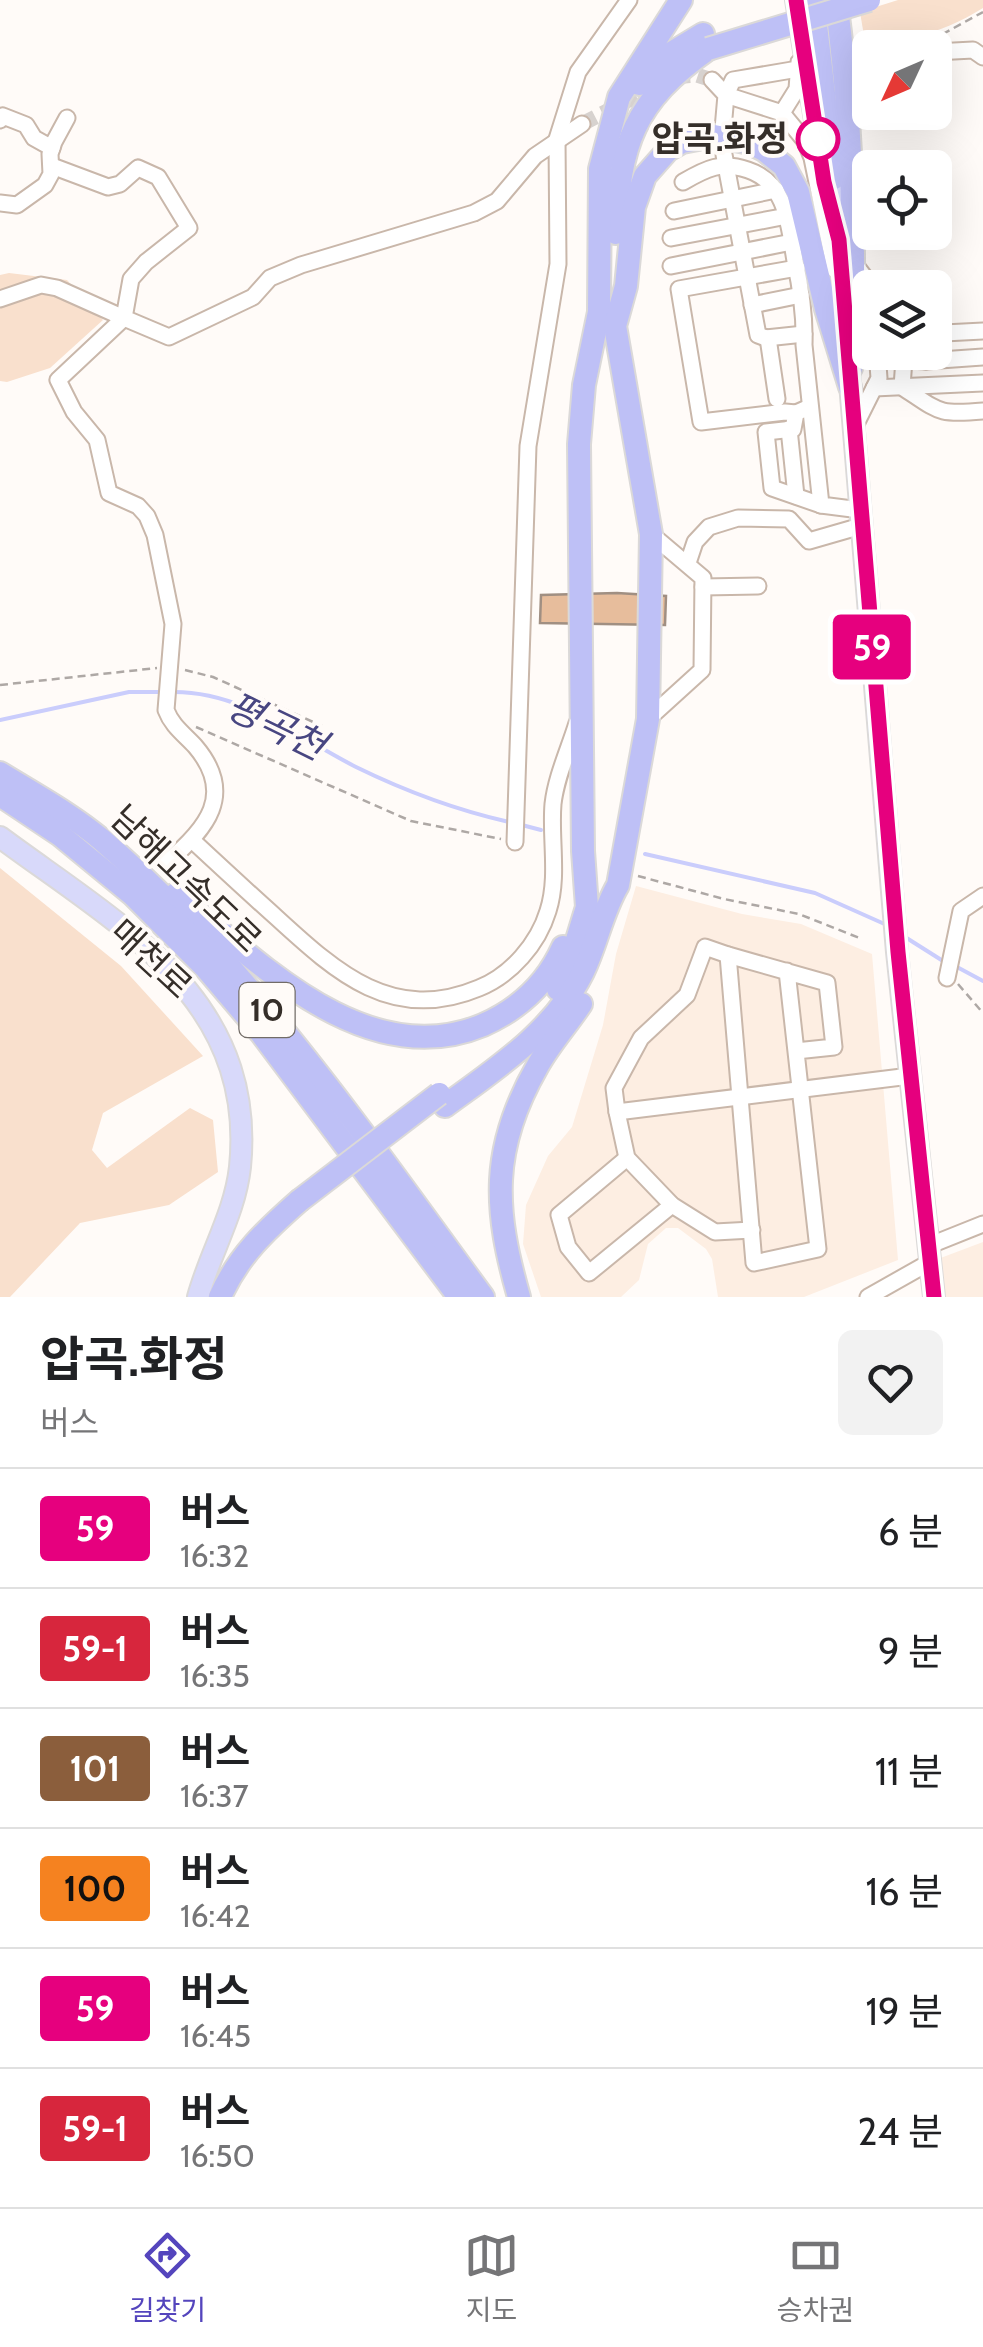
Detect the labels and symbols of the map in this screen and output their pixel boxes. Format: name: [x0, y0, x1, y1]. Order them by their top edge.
north arrow: [852, 30, 952, 130]
place label: 압곡.화정: [651, 117, 788, 160]
marker: 압곡.화정: [797, 118, 839, 160]
line badge: 59: [827, 614, 917, 680]
water label: 평곡천: [219, 681, 337, 771]
street label: 남해고속도로: [102, 796, 271, 961]
street label: 매천로: [101, 910, 201, 1007]
road number: 10: [240, 983, 294, 1037]

